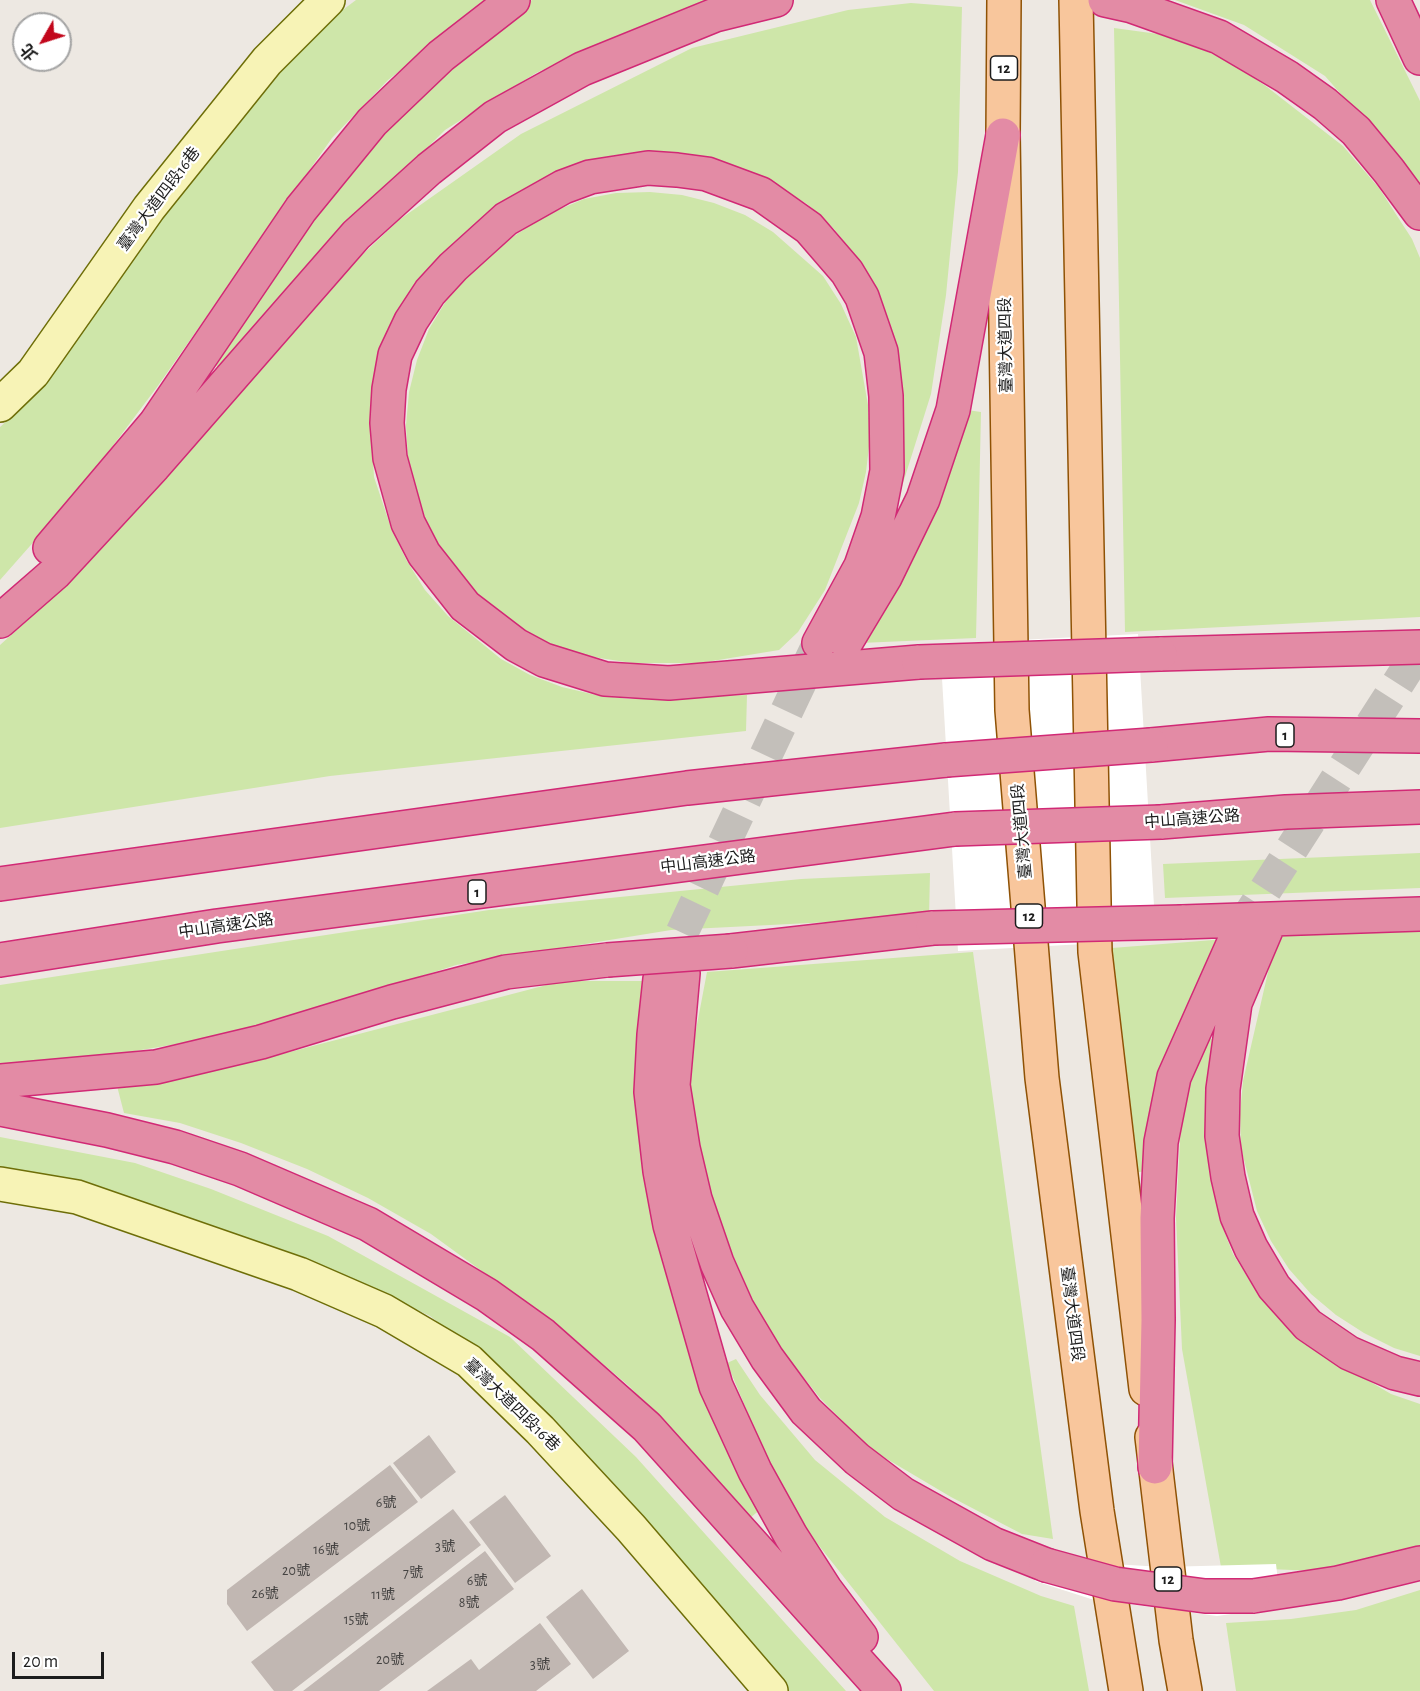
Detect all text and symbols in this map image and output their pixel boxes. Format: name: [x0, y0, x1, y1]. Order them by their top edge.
north arrow: [12, 12, 72, 72]
text: 北: [18, 41, 41, 63]
road number: 12: [990, 56, 1018, 80]
street label: 臺灣大道四段16巷: [114, 143, 204, 255]
street label: 臺灣大道四段: [996, 297, 1016, 393]
road number: 1: [1276, 723, 1294, 747]
street label: 臺灣大道四段: [1008, 782, 1036, 880]
street label: 中山高速公路: [1143, 806, 1241, 832]
street label: 中山高速公路: [659, 847, 757, 877]
road number: 1: [468, 880, 486, 904]
road number: 12: [1016, 904, 1042, 928]
street label: 中山高速公路: [177, 910, 275, 942]
street label: 臺灣大道四段: [1057, 1265, 1087, 1363]
street label: 臺灣大道四段16巷: [460, 1355, 564, 1455]
house number: 6號: [376, 1495, 396, 1511]
house number: 10號: [344, 1518, 370, 1534]
house number: 3號: [435, 1539, 455, 1555]
house number: 16號: [313, 1542, 339, 1558]
house number: 20號: [282, 1563, 310, 1579]
house number: 7號: [403, 1565, 423, 1581]
road number: 12: [1154, 1567, 1182, 1591]
house number: 6號: [467, 1573, 487, 1589]
house number: 26號: [252, 1586, 278, 1602]
house number: 11號: [371, 1587, 395, 1603]
house number: 8號: [459, 1595, 479, 1611]
house number: 15號: [344, 1612, 368, 1628]
scale bar: [15, 1640, 106, 1678]
house number: 20號: [376, 1652, 404, 1668]
text: 20 m: [23, 1653, 58, 1671]
house number: 3號: [530, 1657, 550, 1673]

